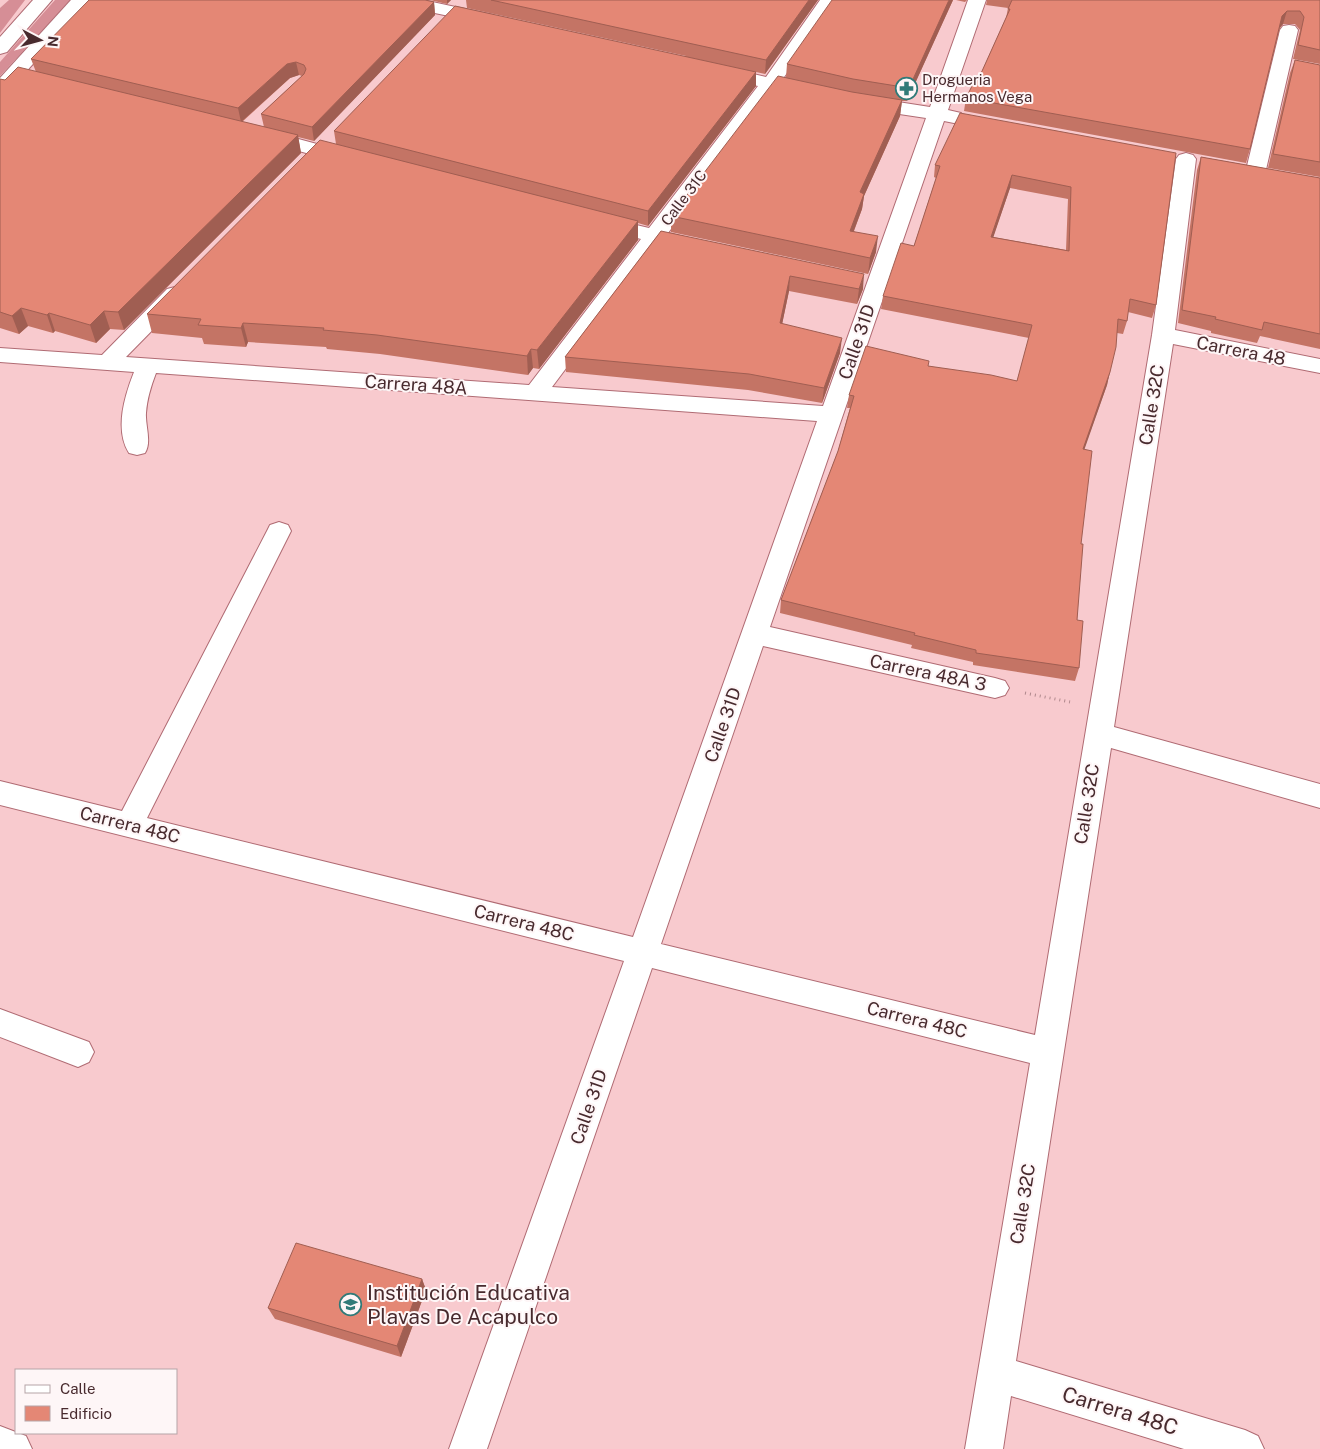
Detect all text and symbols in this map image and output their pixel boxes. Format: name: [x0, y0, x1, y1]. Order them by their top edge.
north arrow: [15, 15, 65, 65]
text: N: [44, 35, 61, 48]
place label: Drogueria Hermanos Vega: [922, 71, 1032, 105]
pharmacy icon: Drogueria Hermanos Vega: [894, 77, 918, 101]
street label: Calle 31C: [657, 167, 710, 229]
street label: Calle 31D: [834, 302, 879, 382]
street label: Carrera 48: [1195, 332, 1287, 369]
street label: Calle 32C: [1135, 363, 1168, 447]
street label: Carrera 48A: [364, 370, 468, 399]
street label: Carrera 48A 3: [868, 650, 988, 695]
street label: Calle 31D: [700, 685, 745, 765]
street label: Calle 32C: [1070, 762, 1103, 846]
street label: Carrera 48C: [78, 802, 183, 847]
street label: Carrera 48C: [472, 900, 577, 945]
street label: Carrera 48C: [865, 997, 970, 1042]
street label: Calle 31D: [566, 1067, 611, 1147]
street label: Calle 32C: [1006, 1162, 1039, 1246]
place label: Institución Educativa Plavas De Acapulco: [367, 1280, 570, 1329]
school or university icon: Institución Educativa Plavas De Acapulco: [339, 1293, 363, 1317]
legend: [15, 1369, 178, 1434]
text: Calle: [60, 1380, 96, 1397]
street label: Carrera 48C: [1059, 1381, 1181, 1440]
text: Edificio: [60, 1405, 112, 1422]

